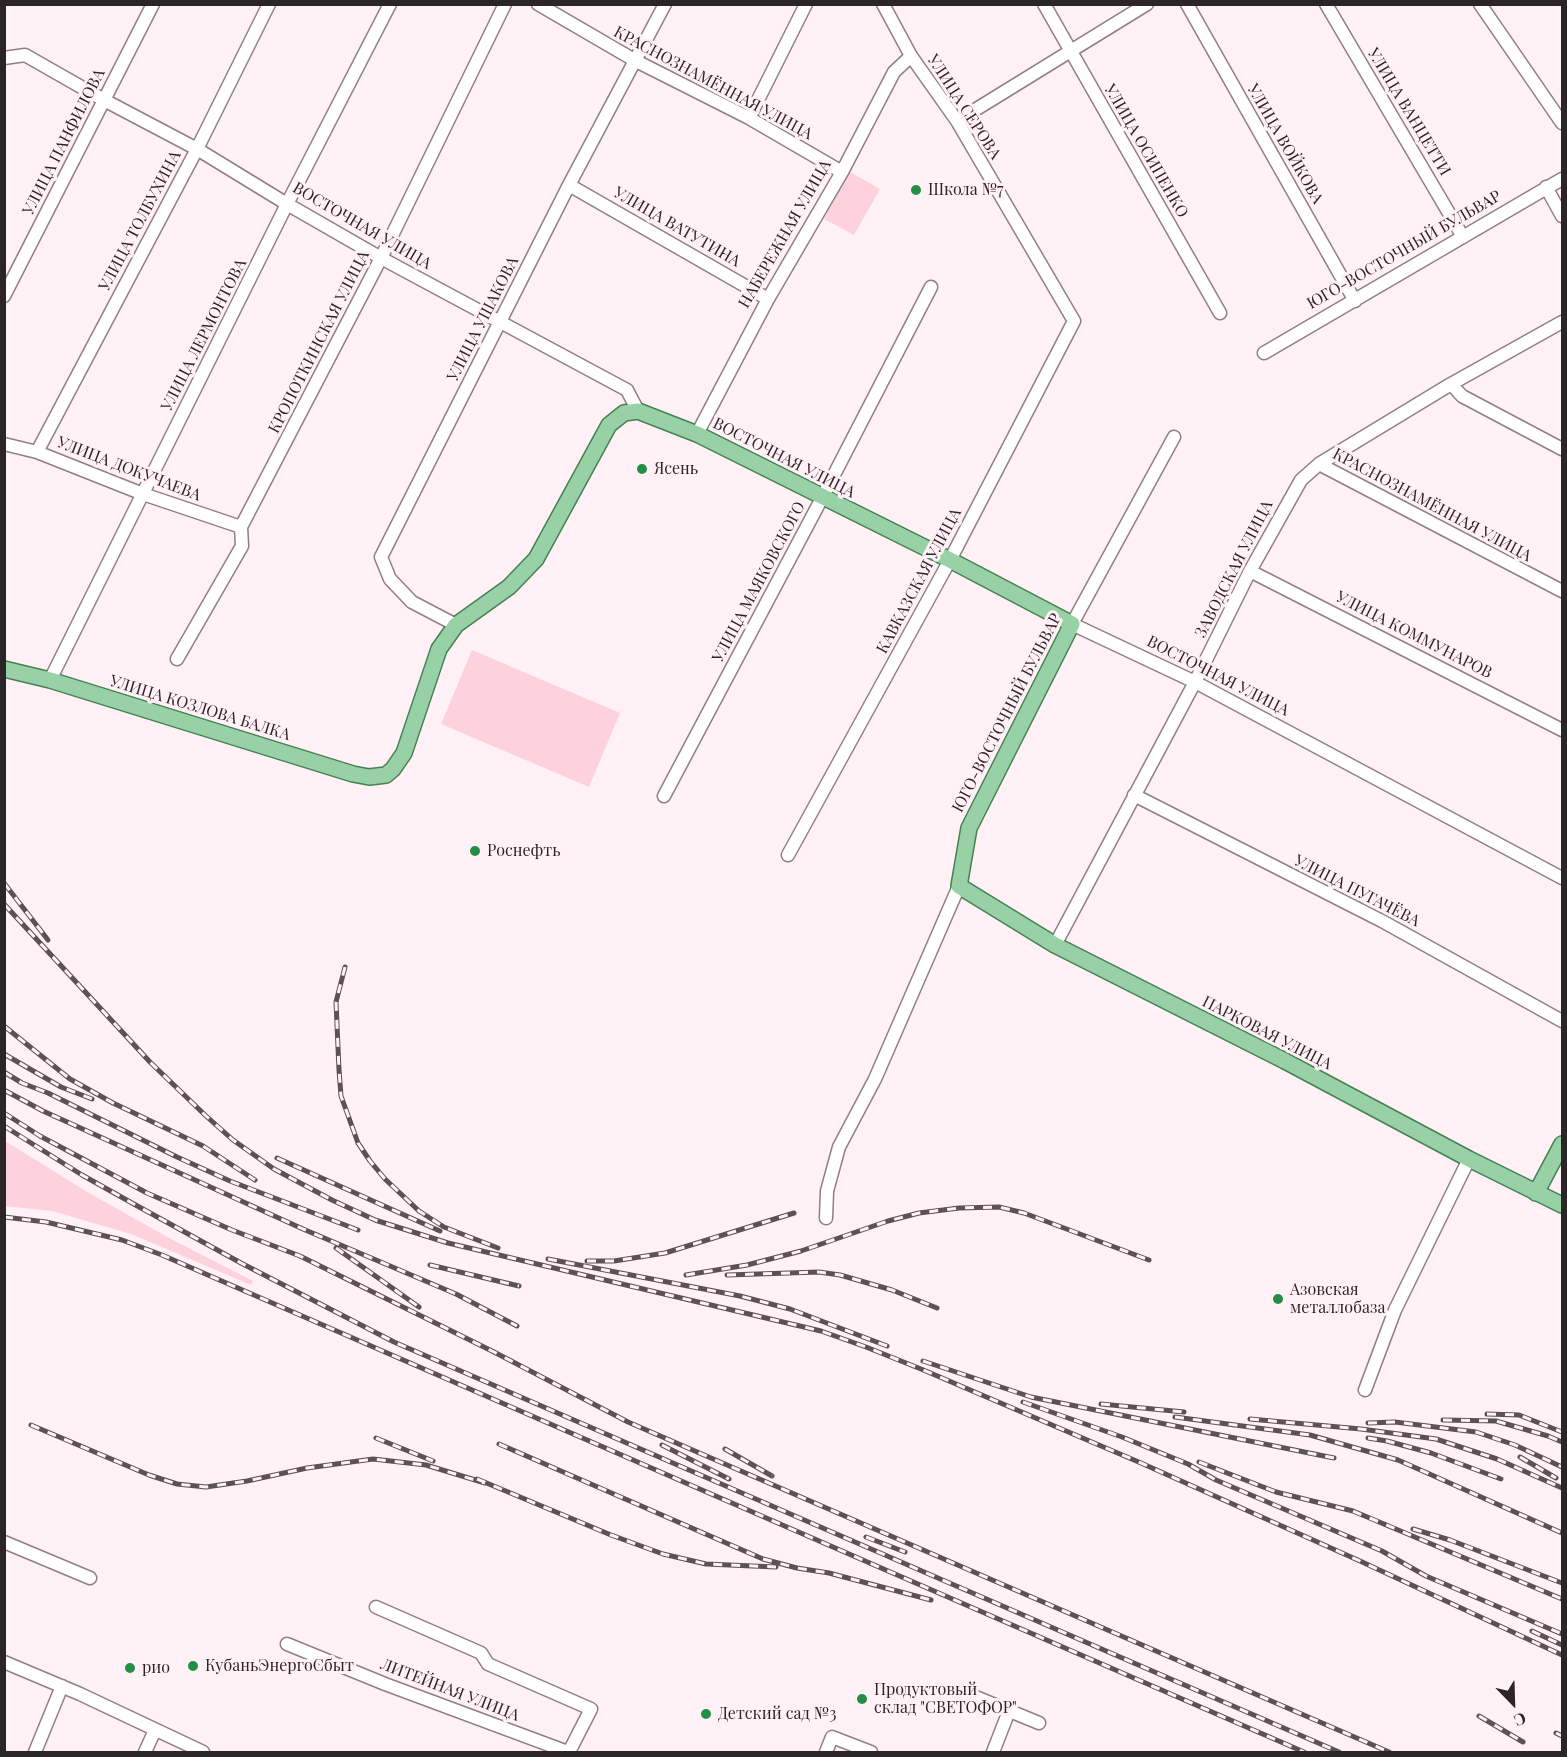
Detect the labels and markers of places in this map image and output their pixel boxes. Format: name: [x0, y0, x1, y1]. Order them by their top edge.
place label: Школа №7: [928, 180, 1004, 200]
marker: Школа №7: [909, 183, 923, 197]
place label: Ясень: [654, 459, 698, 479]
marker: Ясень: [635, 462, 649, 476]
place label: Роснефть: [487, 841, 561, 861]
marker: Роснефть: [468, 844, 482, 858]
place label: Азовская металлобаза: [1290, 1280, 1385, 1318]
marker: Азовская металлобаза: [1271, 1292, 1285, 1306]
place label: КубаньЭнергоСбыт: [205, 1656, 354, 1676]
place label: рио: [142, 1658, 170, 1678]
marker: КубаньЭнергоСбыт: [186, 1659, 200, 1673]
marker: рио: [123, 1661, 137, 1675]
place label: Продуктовый склад "СВЕТОФОР": [874, 1680, 1017, 1718]
marker: Продуктовый склад "СВЕТОФОР": [855, 1692, 869, 1706]
place label: Детский сад №3: [718, 1704, 836, 1724]
marker: Детский сад №3: [699, 1707, 713, 1721]

